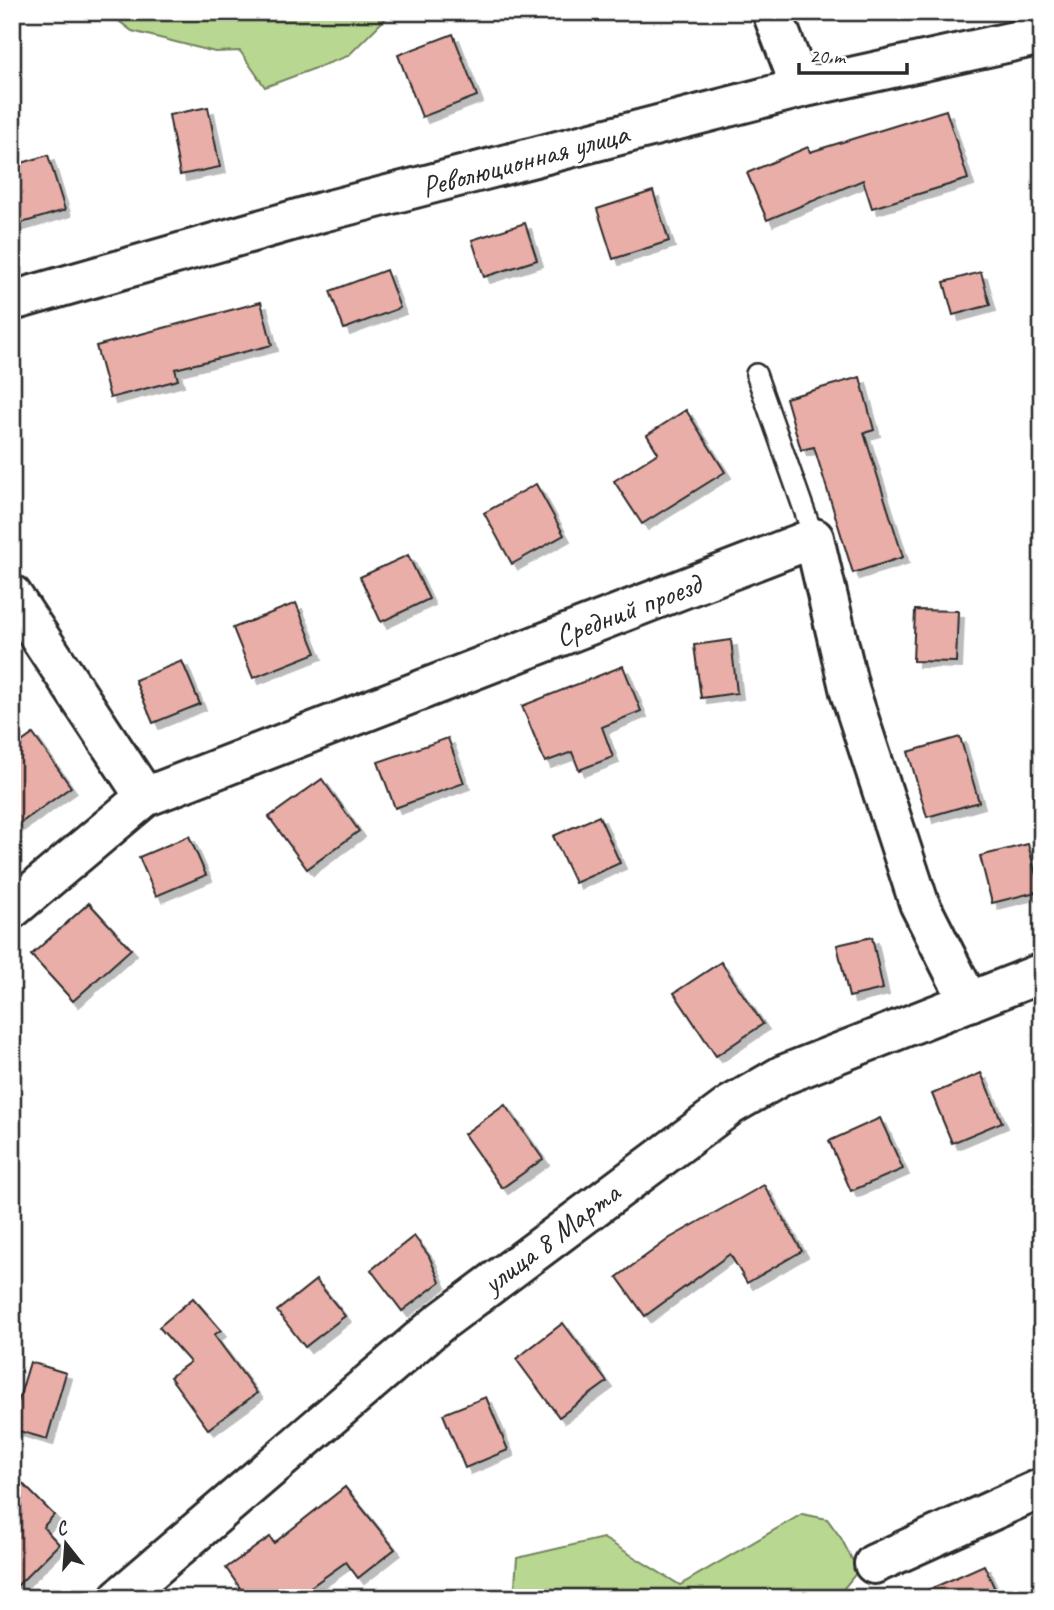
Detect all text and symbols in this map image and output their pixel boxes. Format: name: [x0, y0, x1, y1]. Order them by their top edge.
scale bar: [799, 32, 907, 76]
text: 20 m: [809, 43, 847, 69]
street label: Революционная улица: [418, 114, 634, 206]
street label: Средний проезд: [550, 564, 708, 655]
street label: улица 8 Марта: [473, 1173, 629, 1303]
north arrow: [32, 1508, 102, 1578]
text: С: [53, 1515, 72, 1542]

